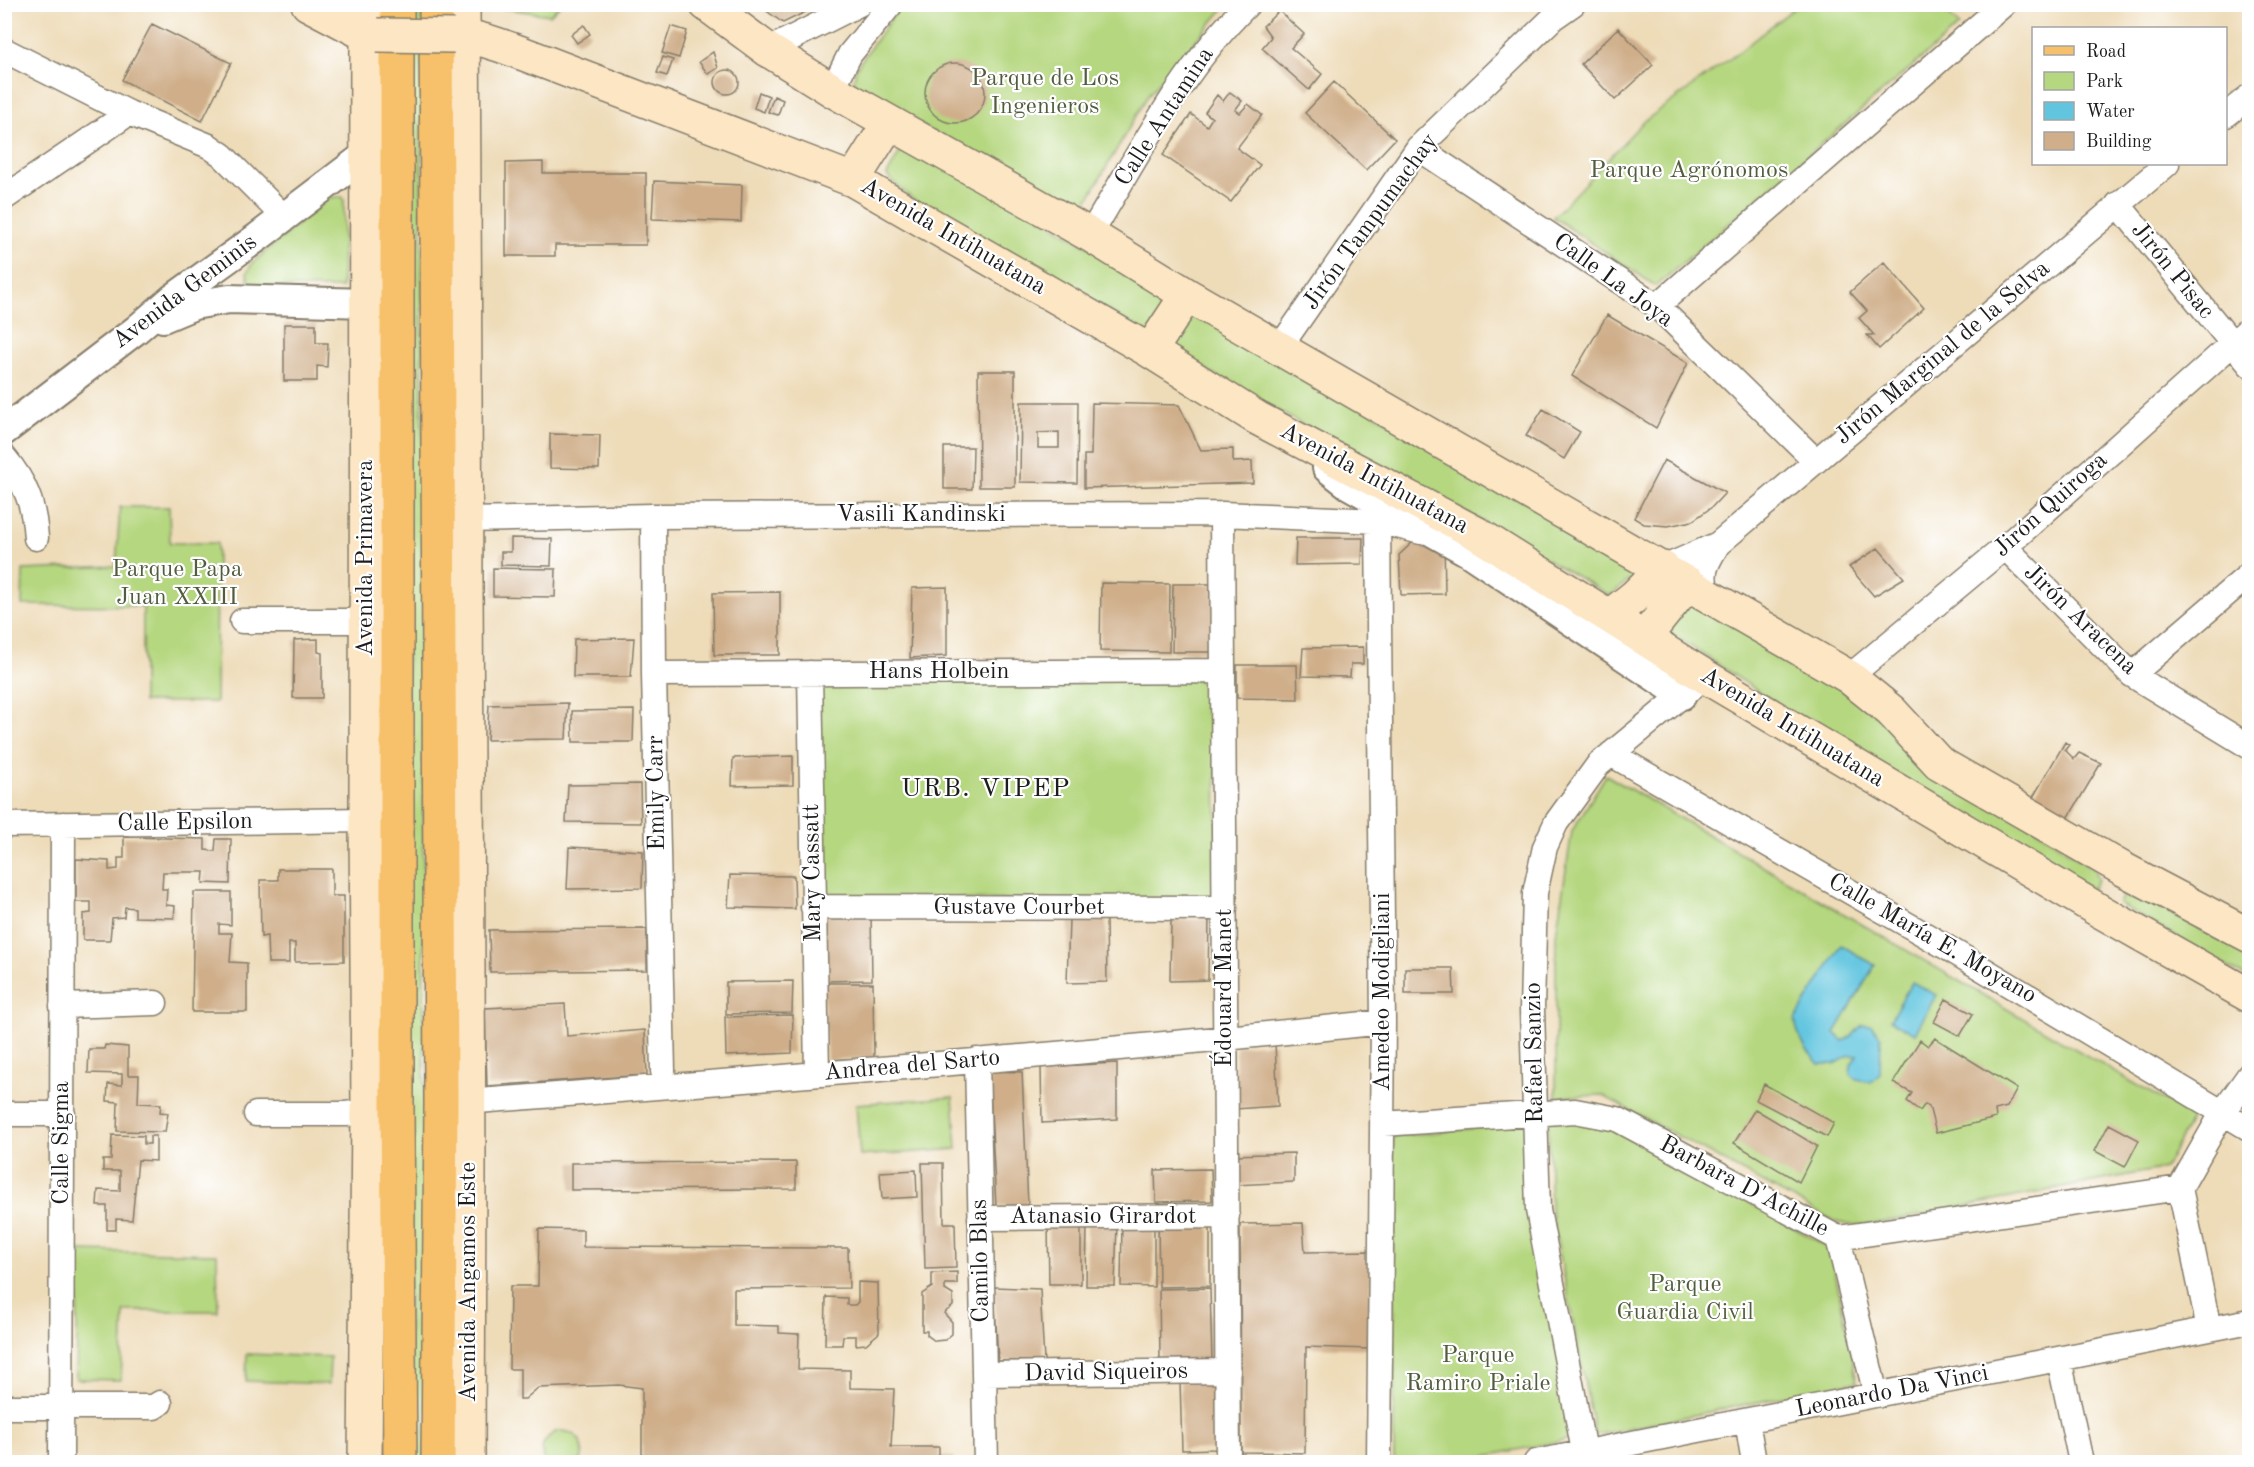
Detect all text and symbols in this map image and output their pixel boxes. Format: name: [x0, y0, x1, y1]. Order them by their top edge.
legend: [2032, 27, 2227, 165]
street label: Calle Antamina: [1111, 43, 1219, 191]
text: Road: [2086, 43, 2126, 61]
park label: Parque de Los Ingenieros: [971, 67, 1119, 119]
text: Park: [2086, 73, 2123, 91]
text: Water: [2086, 103, 2135, 121]
street label: Jirón Tampumachay: [1299, 129, 1443, 315]
text: Building: [2086, 133, 2152, 151]
park label: Parque Agrónomos: [1590, 159, 1788, 183]
street label: Avenida Intihuatana: [856, 174, 1050, 300]
street label: Jirón Pisac: [2126, 218, 2218, 324]
street label: Avenida Geminis: [108, 230, 262, 354]
street label: Calle La Joya: [1549, 230, 1678, 333]
street label: Jirón Marginal de la Selva: [1831, 256, 2055, 450]
street label: Avenida Intihuatana: [1276, 419, 1472, 539]
street label: Jirón Quiroga: [1990, 448, 2112, 562]
street label: Avenida Primavera: [354, 459, 378, 657]
street label: Vasili Kandinski: [836, 503, 1006, 527]
park label: Parque Papa Juan XXIII: [112, 558, 243, 610]
street label: Jirón Aracena: [2019, 560, 2141, 680]
street label: Hans Holbein: [869, 660, 1009, 684]
street label: Avenida Intihuatana: [1696, 664, 1888, 792]
street label: Emily Carr: [644, 735, 670, 851]
district label: URB. VIPEP: [901, 776, 1071, 802]
street label: Mary Cassatt: [800, 803, 826, 943]
street label: Calle Epsilon: [117, 810, 253, 836]
street label: Calle María E. Moyano: [1824, 870, 2040, 1008]
street label: Amedeo Modigliani: [1371, 893, 1395, 1091]
street label: Gustave Courbet: [933, 896, 1105, 920]
street label: Édouard Manet: [1209, 908, 1237, 1068]
street label: Rafael Sanzio: [1522, 982, 1548, 1124]
street label: Andrea del Sarto: [823, 1046, 1001, 1086]
street label: Calle Sigma: [50, 1081, 74, 1205]
street label: Barbara D'Achille: [1656, 1132, 1832, 1242]
street label: Avenida Angamos Este: [457, 1162, 481, 1402]
street label: Camilo Blas: [968, 1199, 994, 1323]
street label: Atanasio Girardot: [1009, 1205, 1197, 1229]
park label: Parque Guardia Civil: [1616, 1273, 1754, 1325]
park label: Parque Ramiro Priale: [1405, 1344, 1551, 1396]
street label: David Siqueiros: [1024, 1360, 1188, 1386]
street label: Leonardo Da Vinci: [1794, 1362, 1990, 1422]

